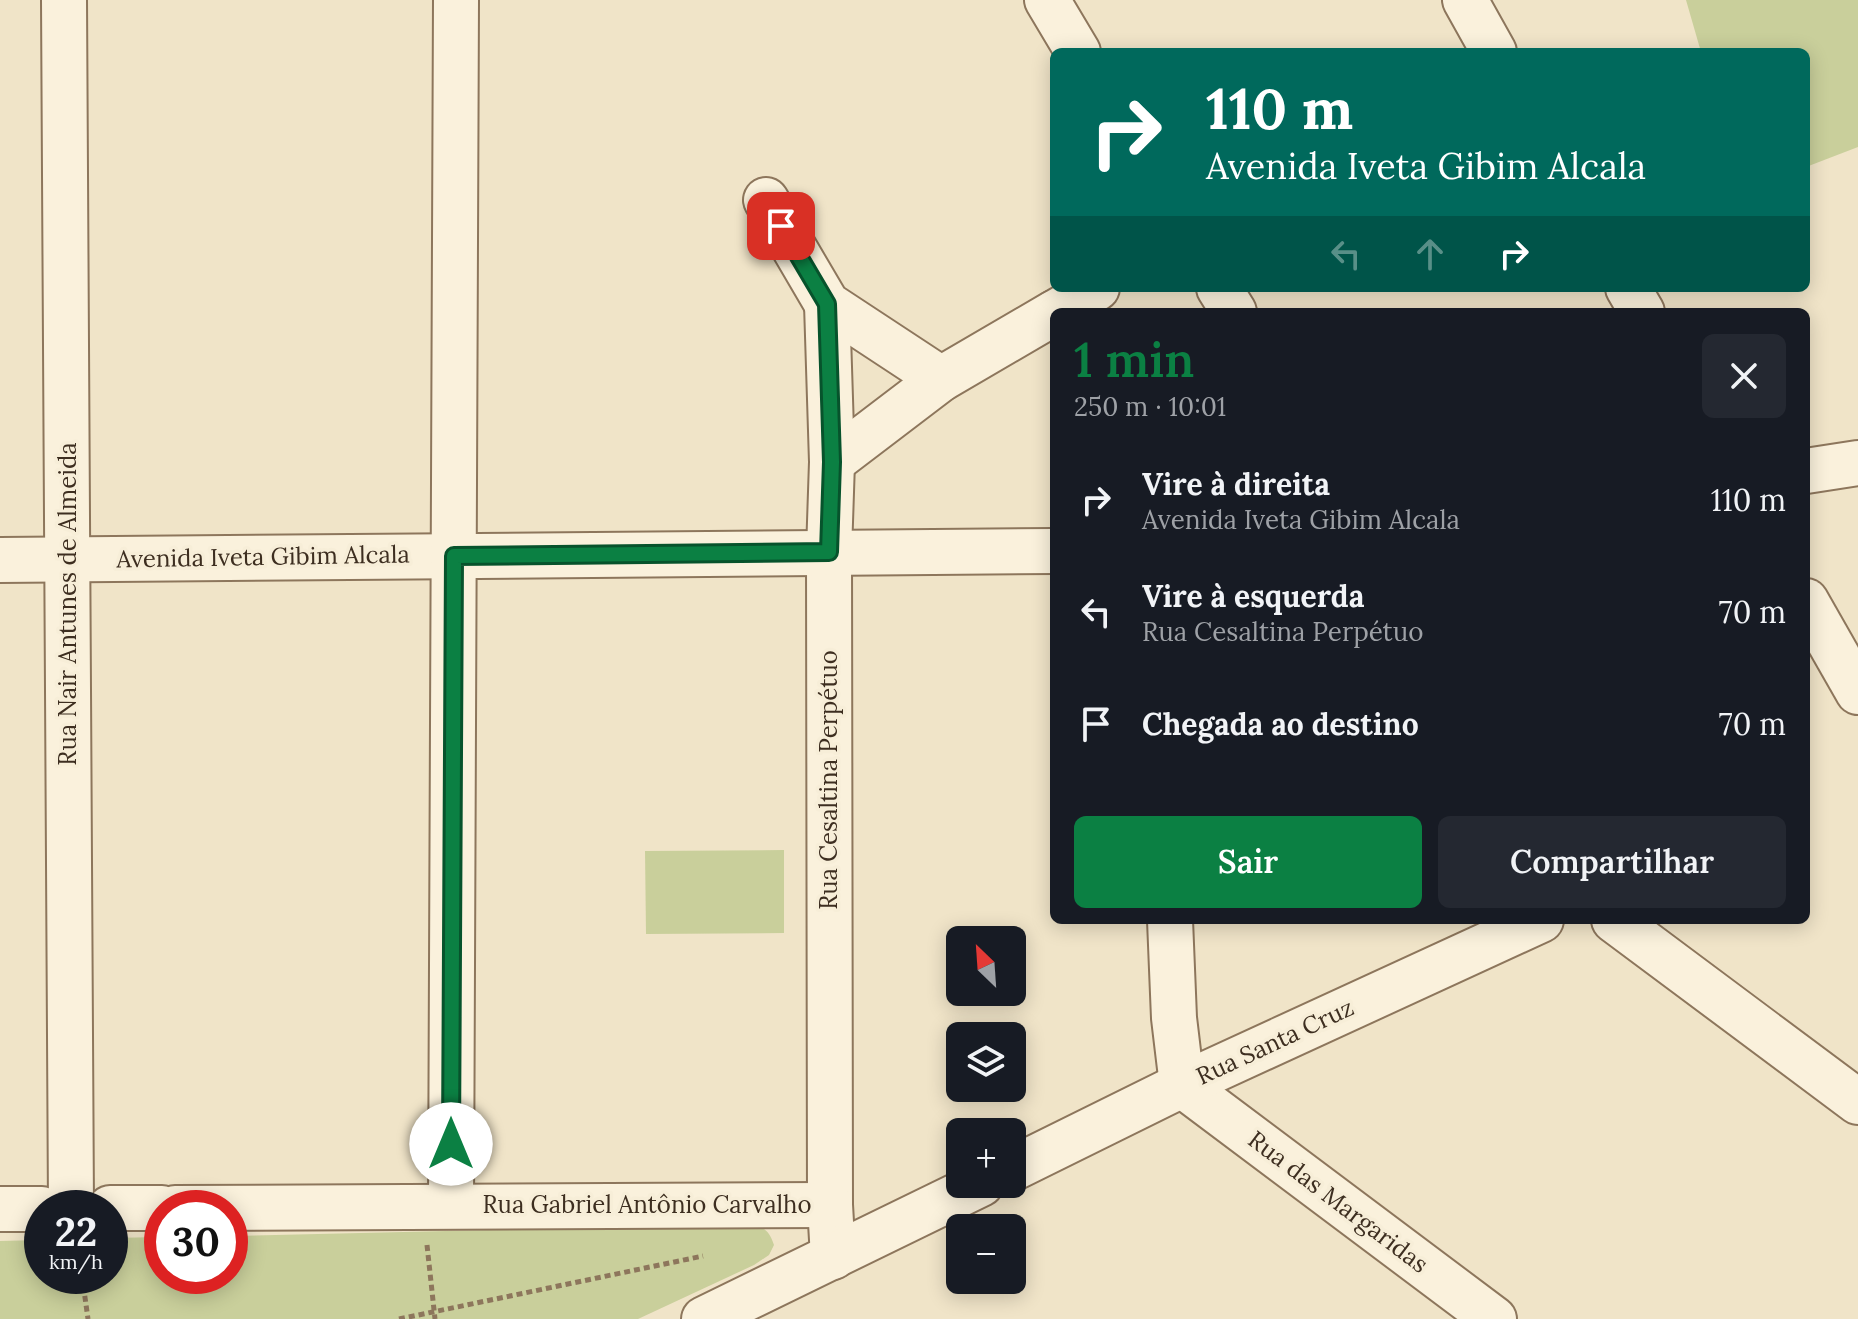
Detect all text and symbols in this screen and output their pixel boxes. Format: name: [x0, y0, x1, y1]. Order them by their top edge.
text: 110 m: [1206, 73, 1353, 144]
icon: right: [1074, 80, 1178, 184]
text: Avenida Iveta Gibim Alcala: [1206, 143, 1646, 189]
pin: [747, 192, 815, 260]
icon: arrive: [759, 204, 803, 248]
icon: left: [1324, 232, 1368, 276]
icon: ahead: [1408, 232, 1452, 276]
icon: right: [1492, 232, 1536, 276]
text: 1 min: [1074, 329, 1194, 390]
button: close: [1702, 334, 1786, 418]
text: 250 m · 10:01: [1074, 390, 1226, 423]
street label: Rua Nair Antunes de Almeida: [52, 442, 83, 766]
text: Vire à direita: [1142, 465, 1330, 503]
icon: right: [1074, 478, 1118, 522]
text: 110 m: [1711, 481, 1786, 519]
text: Avenida Iveta Gibim Alcala: [1142, 503, 1460, 536]
street label: Avenida Iveta Gibim Alcala: [115, 538, 410, 575]
text: Vire à esquerda: [1142, 577, 1364, 615]
icon: left: [1074, 590, 1118, 634]
text: 70 m: [1719, 593, 1786, 631]
text: Rua Cesaltina Perpétuo: [1142, 615, 1423, 648]
street label: Rua Cesaltina Perpétuo: [813, 650, 844, 910]
icon: arrive: [1074, 702, 1118, 746]
text: Chegada ao destino: [1142, 705, 1419, 743]
text: 70 m: [1719, 705, 1786, 743]
button: Sair: [1074, 816, 1422, 908]
button: Compartilhar: [1438, 816, 1786, 908]
north arrow: [946, 926, 1026, 1006]
map controls: [946, 926, 1026, 1294]
street label: Rua Santa Cruz: [1191, 992, 1358, 1092]
button: layers: [946, 1022, 1026, 1102]
position arrow: [409, 1102, 493, 1186]
button: +: [946, 1118, 1026, 1198]
street label: Rua das Margaridas: [1242, 1124, 1435, 1279]
street label: Rua Gabriel Antônio Carvalho: [483, 1189, 812, 1220]
speed limit sign: 30: [144, 1190, 248, 1294]
text: 22: [55, 1206, 97, 1257]
button: −: [946, 1214, 1026, 1294]
text: km/h: [49, 1249, 103, 1274]

